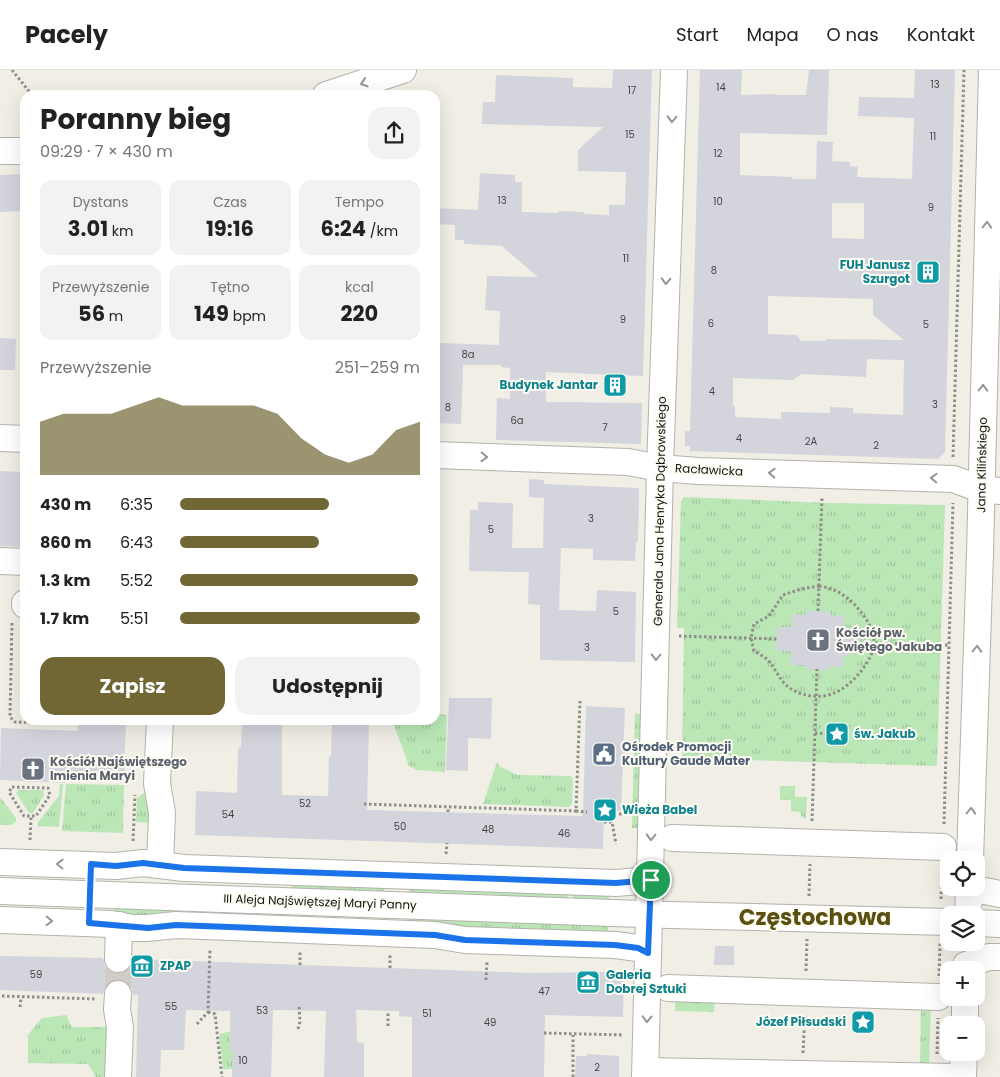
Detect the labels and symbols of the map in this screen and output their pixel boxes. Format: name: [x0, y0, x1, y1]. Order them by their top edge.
one-way arrow: [361, 77, 369, 87]
house number: 13: [930, 77, 940, 92]
house number: 14: [716, 80, 726, 95]
house number: 17: [628, 83, 637, 98]
one-way arrow: [667, 115, 677, 123]
house number: 15: [625, 127, 635, 142]
house number: 11: [930, 129, 936, 144]
house number: 12: [714, 146, 723, 161]
house number: 13: [497, 193, 507, 208]
house number: 10: [713, 194, 723, 209]
house number: 9: [928, 200, 934, 215]
one-way arrow: [982, 221, 992, 229]
house number: 11: [623, 251, 629, 266]
place label: FUH Janusz Szurgot: [840, 256, 910, 287]
building icon: FUH Janusz Szurgot: [915, 259, 941, 285]
house number: 8: [711, 263, 717, 278]
one-way arrow: [661, 277, 672, 285]
house number: 9: [620, 312, 626, 327]
house number: 6: [708, 316, 714, 331]
house number: 5: [923, 317, 929, 332]
house number: 8a: [461, 347, 475, 362]
building icon: Budynek Jantar: [602, 372, 628, 398]
place label: Budynek Jantar: [500, 376, 598, 393]
house number: 4: [709, 384, 715, 399]
one-way arrow: [978, 384, 989, 392]
street label: Generała Jana Henryka Dąbrowskiego: [649, 396, 670, 626]
house number: 3: [932, 397, 938, 412]
house number: 8: [445, 400, 451, 415]
house number: 6a: [510, 413, 524, 428]
street label: Jana Kilińskiego: [972, 417, 991, 513]
house number: 7: [602, 420, 608, 435]
house number: 4: [736, 431, 742, 446]
house number: 2A: [805, 434, 818, 449]
house number: 2: [873, 438, 879, 453]
one-way arrow: [480, 452, 488, 463]
street label: Racławicka: [675, 459, 744, 480]
one-way arrow: [768, 468, 776, 478]
one-way arrow: [930, 473, 938, 484]
house number: 3: [588, 511, 594, 526]
house number: 5: [488, 522, 494, 537]
house number: 5: [613, 604, 619, 619]
place label: Kościół pw. Świętego Jakuba: [836, 624, 942, 655]
church icon: Kościół pw. Świętego Jakuba: [805, 627, 831, 653]
house number: 3: [584, 640, 590, 655]
one-way arrow: [971, 645, 982, 653]
one-way arrow: [651, 654, 661, 661]
place icon: św. Jakub: [824, 721, 850, 747]
place label: św. Jakub: [854, 725, 916, 742]
place label: Ośrodek Promocji Kultury Gaude Mater: [622, 738, 750, 769]
public building icon: Ośrodek Promocji Kultury Gaude Mater: [591, 741, 617, 767]
place label: Kościół Najświętszego Imienia Maryi: [50, 753, 187, 784]
church icon: Kościół Najświętszego Imienia Maryi: [20, 756, 46, 782]
house number: 52: [299, 796, 311, 811]
place icon: Wieża Babel: [592, 797, 618, 823]
place label: Wieża Babel: [622, 801, 697, 818]
house number: 54: [222, 807, 234, 822]
one-way arrow: [966, 807, 977, 815]
house number: 50: [394, 819, 406, 834]
house number: 48: [482, 822, 494, 837]
house number: 46: [558, 826, 570, 841]
one-way arrow: [646, 833, 656, 841]
one-way arrow: [56, 858, 64, 869]
pin: [630, 859, 672, 901]
street label: III Aleja Najświętszej Maryi Panny: [223, 890, 417, 913]
district label: Częstochowa: [739, 902, 891, 933]
one-way arrow: [45, 916, 53, 927]
museum icon: ZPAP: [129, 953, 155, 979]
place label: ZPAP: [160, 957, 191, 974]
place label: Galeria Dobrej Sztuki: [606, 966, 686, 997]
house number: 59: [30, 967, 42, 982]
museum icon: Galeria Dobrej Sztuki: [575, 969, 601, 995]
house number: 47: [538, 984, 550, 999]
house number: 55: [165, 999, 177, 1014]
house number: 53: [256, 1003, 268, 1018]
house number: 51: [422, 1006, 432, 1021]
place icon: Józef Piłsudski: [850, 1009, 876, 1035]
place label: Józef Piłsudski: [756, 1013, 846, 1030]
house number: 49: [484, 1015, 496, 1030]
one-way arrow: [641, 1015, 652, 1023]
house number: 10: [238, 1053, 248, 1068]
house number: 2: [594, 1060, 600, 1075]

